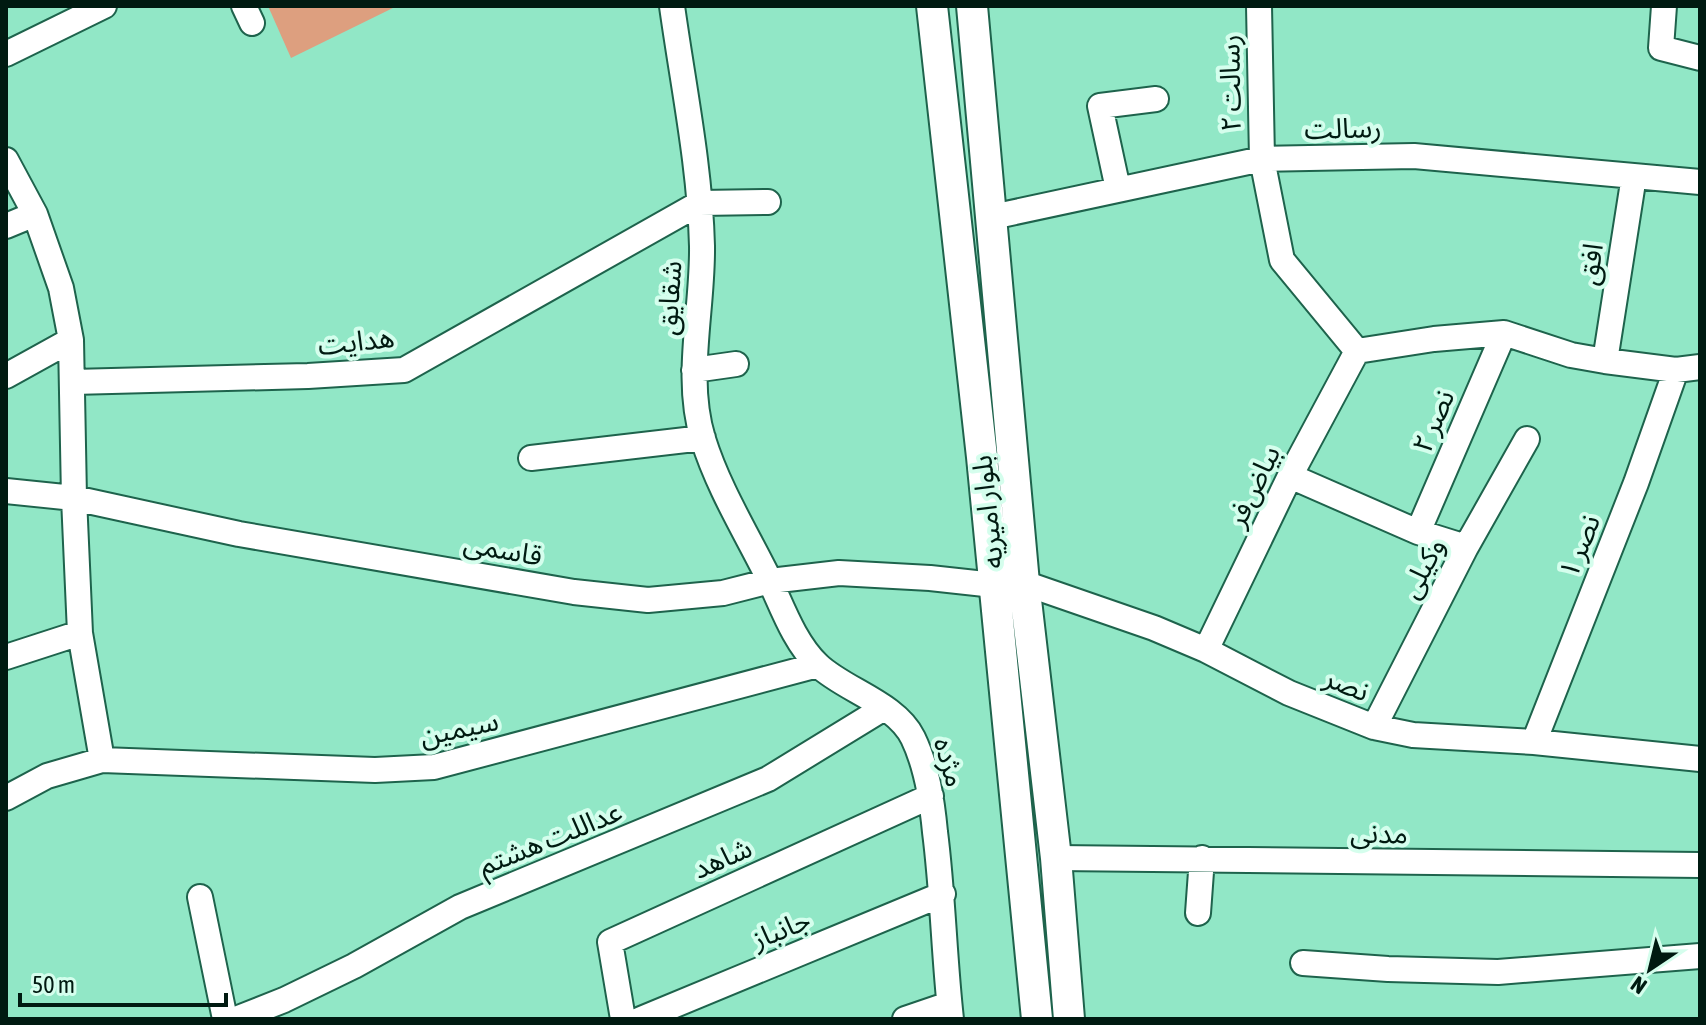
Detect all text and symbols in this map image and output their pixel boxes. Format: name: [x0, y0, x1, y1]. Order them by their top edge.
street label: رسالت ۲: [1213, 34, 1248, 132]
street label: رسالت: [1304, 111, 1382, 146]
street label: افق: [1571, 241, 1611, 287]
street label: شقایق: [650, 259, 690, 337]
street label: هدایت: [316, 321, 396, 361]
street label: نصر ۲: [1406, 385, 1461, 458]
street label: بیاض‌فر: [1219, 440, 1287, 533]
street label: بلوار امیریه: [965, 454, 1010, 570]
street label: نصر ۱: [1552, 510, 1607, 583]
street label: قاسمی: [461, 526, 545, 573]
street label: وکیلی: [1393, 532, 1452, 604]
street label: نصر: [1319, 660, 1374, 708]
street label: سیمین: [417, 704, 501, 753]
street label: مژده: [927, 734, 972, 791]
street label: عداللت هشتم: [474, 795, 629, 887]
street label: مدنی: [1350, 816, 1408, 851]
street label: شاهد: [688, 831, 756, 885]
street label: جانباز: [746, 903, 815, 956]
north arrow: [1610, 929, 1690, 1009]
scale bar: [20, 957, 226, 1007]
text: 50 m: [32, 971, 75, 998]
text: N: [1626, 971, 1651, 1000]

